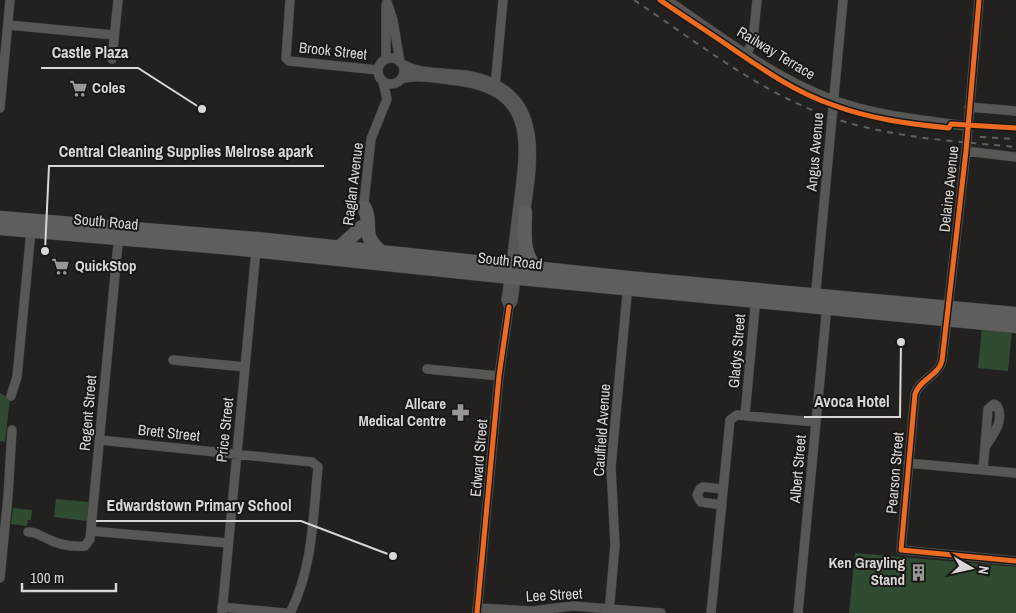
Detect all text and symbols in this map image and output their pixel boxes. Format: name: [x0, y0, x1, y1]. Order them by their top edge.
street label: Railway Terrace: [733, 21, 819, 84]
street label: Brook Street: [298, 36, 369, 65]
callout: Castle Plaza: [41, 37, 138, 68]
text: Castle Plaza: [52, 41, 129, 63]
place label: Coles: [92, 77, 126, 98]
supermarket icon: Coles: [68, 78, 88, 98]
street label: Angus Avenue: [801, 111, 828, 193]
callout: Central Cleaning Supplies Melrose apark: [49, 135, 324, 166]
text: Central Cleaning Supplies Melrose apark: [59, 140, 314, 162]
street label: Raglan Avenue: [337, 141, 368, 227]
street label: Delaine Avenue: [934, 145, 963, 233]
street label: South Road: [73, 208, 139, 235]
street label: South Road: [477, 247, 543, 274]
place label: QuickStop: [75, 255, 137, 276]
supermarket icon: QuickStop: [51, 256, 71, 276]
street label: Gladys Street: [723, 312, 750, 389]
street label: Regent Street: [74, 374, 101, 452]
street label: Caulfield Avenue: [588, 383, 615, 477]
callout: Avoca Hotel: [804, 386, 900, 417]
text: Avoca Hotel: [814, 390, 890, 412]
place label: Allcare Medical Centre: [359, 393, 446, 431]
street label: Price Street: [211, 396, 238, 463]
pharmacy icon: Allcare Medical Centre: [450, 403, 470, 423]
street label: Edward Street: [465, 418, 492, 498]
street label: Brett Street: [137, 419, 202, 446]
street label: Pearson Street: [880, 431, 909, 515]
street label: Albert Street: [784, 433, 811, 505]
callout: Edwardstown Primary School: [96, 490, 301, 521]
text: Edwardstown Primary School: [106, 494, 292, 516]
north arrow: [946, 543, 996, 593]
place label: Ken Grayling Stand: [828, 552, 905, 590]
scale bar: [22, 560, 116, 592]
building icon: Ken Grayling Stand: [909, 562, 929, 582]
text: N: [974, 565, 993, 576]
text: 100 m: [30, 567, 64, 588]
street label: Lee Street: [525, 582, 583, 606]

